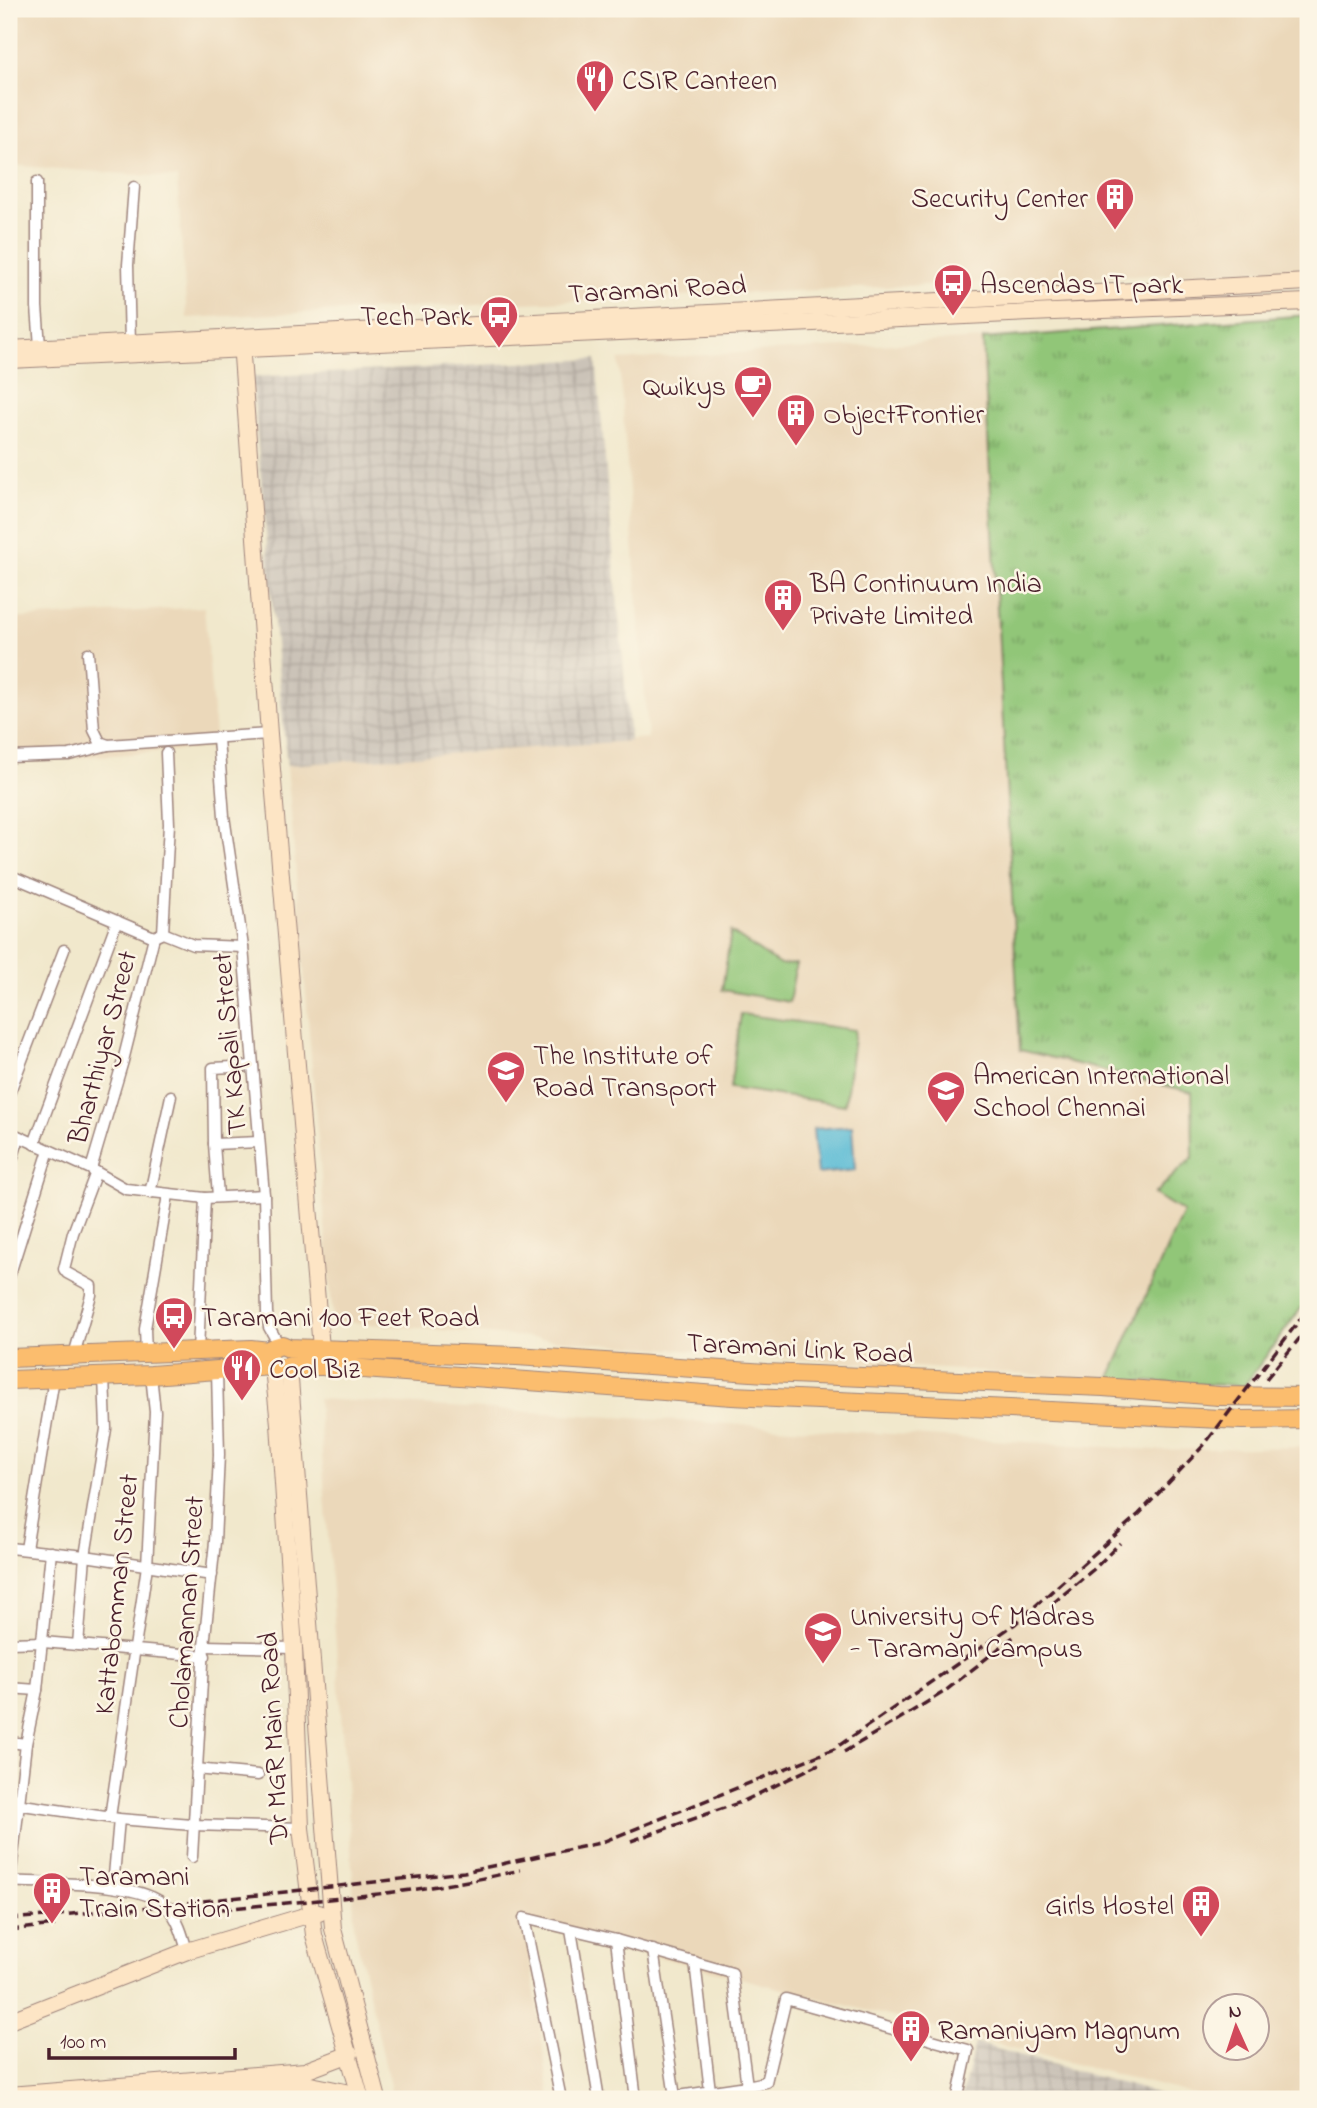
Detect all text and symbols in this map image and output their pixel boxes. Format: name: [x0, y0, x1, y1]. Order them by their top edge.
restaurant icon: CSIR Canteen: [574, 58, 616, 113]
place label: CSIR Canteen: [622, 62, 777, 103]
building icon: Security Center: [1094, 176, 1136, 231]
place label: Security Center: [911, 180, 1088, 221]
bus stop icon: Ascendas IT park: [932, 262, 974, 317]
street label: Taramani Road: [567, 266, 748, 317]
place label: Ascendas IT park: [980, 266, 1184, 307]
bus stop icon: Tech Park: [478, 294, 520, 349]
place label: Tech Park: [360, 298, 473, 339]
cafe icon: Qwikys: [732, 364, 774, 419]
place label: Qwikys: [643, 368, 726, 409]
building icon: ObjectFrontier: [775, 392, 817, 447]
place label: ObjectFrontier: [823, 396, 985, 437]
place label: BA Continuum India Private Limited: [809, 565, 1042, 638]
building icon: BA Continuum India Private Limited: [762, 577, 804, 632]
street label: Bharthiyar Street: [59, 947, 150, 1150]
street label: TK Kapali Street: [203, 951, 260, 1137]
place label: The Institute of Road Transport: [533, 1037, 717, 1110]
school or university icon: The Institute of Road Transport: [485, 1049, 527, 1104]
place label: American International School Chennai: [973, 1057, 1229, 1130]
school or university icon: American International School Chennai: [925, 1069, 967, 1124]
bus stop icon: Taramani 100 Feet Road: [153, 1295, 195, 1350]
place label: Taramani 100 Feet Road: [201, 1299, 480, 1340]
street label: Taramani Link Road: [685, 1324, 915, 1377]
restaurant icon: Cool Biz: [221, 1347, 263, 1402]
place label: Cool Biz: [269, 1351, 360, 1392]
street label: Kattabomman Street: [85, 1472, 152, 1717]
street label: Cholamannan Street: [160, 1495, 217, 1730]
place label: University Of Madras - Taramani Campus: [850, 1598, 1095, 1671]
school or university icon: University Of Madras - Taramani Campus: [802, 1610, 844, 1665]
street label: Dr MGR Main Road: [249, 1631, 302, 1846]
place label: Taramani Train Station: [79, 1858, 230, 1931]
building icon: Taramani Train Station: [31, 1870, 73, 1925]
building icon: Girls Hostel: [1180, 1883, 1222, 1938]
place label: Girls Hostel: [1045, 1887, 1174, 1928]
north arrow: [1202, 1993, 1272, 2062]
text: N: [1228, 1999, 1243, 2026]
building icon: Ramaniyam Magnum: [890, 2008, 932, 2063]
place label: Ramaniyam Magnum: [938, 2012, 1180, 2053]
scale bar: [49, 2017, 234, 2061]
text: 100 m: [60, 2028, 106, 2058]

